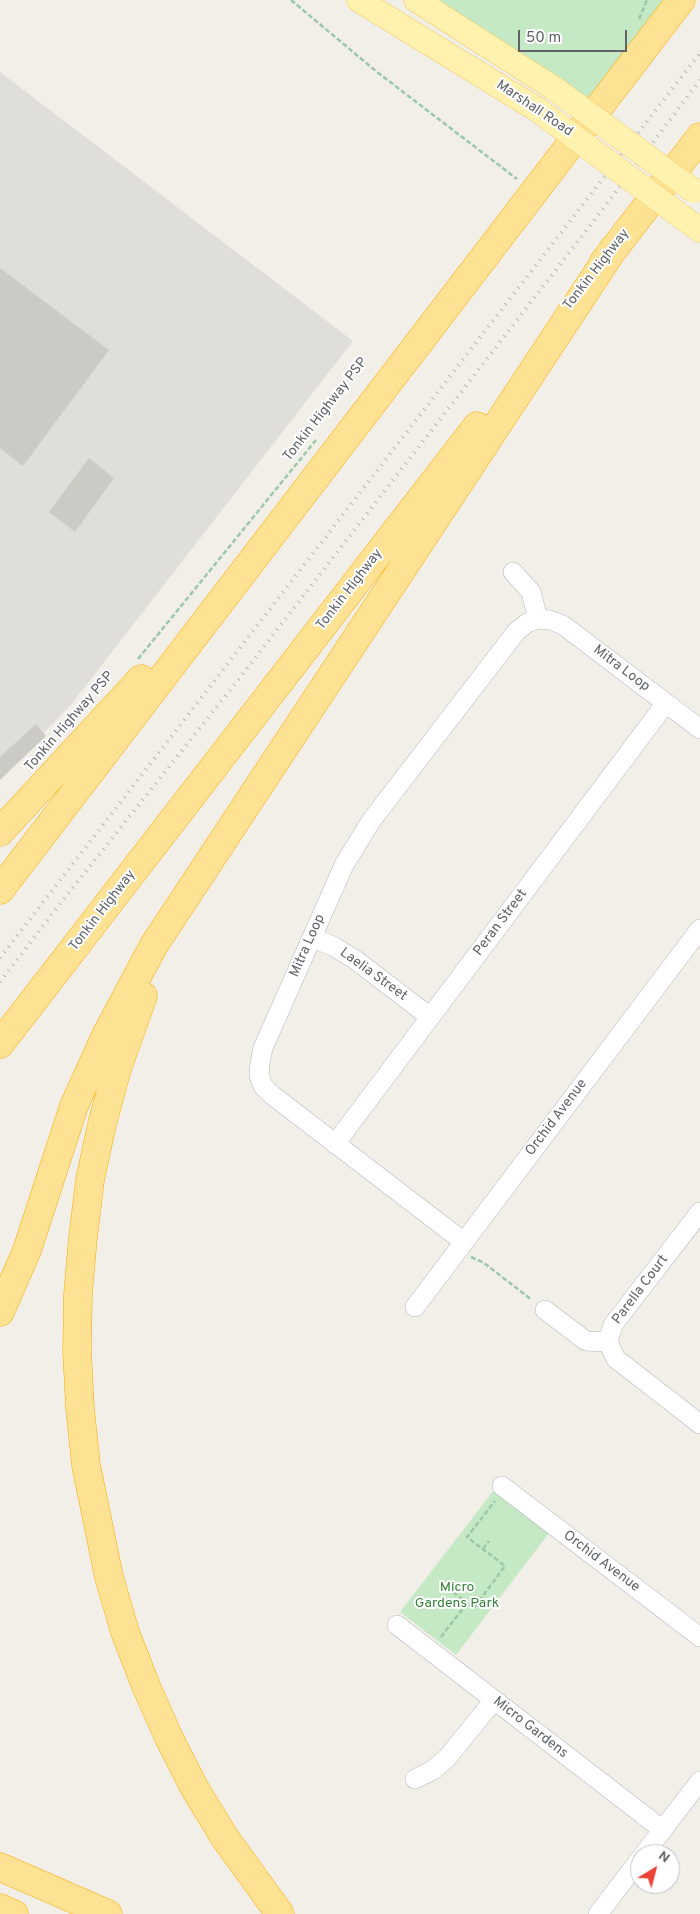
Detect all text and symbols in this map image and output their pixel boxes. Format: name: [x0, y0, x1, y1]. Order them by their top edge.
scale bar: [520, 20, 629, 52]
text: 50 m: [526, 29, 561, 48]
street label: Marshall Road: [493, 77, 575, 141]
street label: Tonkin Highway: [560, 226, 634, 314]
street label: Tonkin Highway PSP: [280, 355, 372, 465]
street label: Tonkin Highway: [313, 546, 387, 634]
street label: Mitra Loop: [589, 642, 653, 696]
street label: Tonkin Highway PSP: [22, 668, 118, 776]
street label: Tonkin Highway: [66, 867, 140, 955]
street label: Peran Street: [471, 886, 531, 960]
street label: Mitra Loop: [287, 912, 329, 980]
street label: Laelia Street: [336, 945, 410, 1005]
street label: Orchid Avenue: [523, 1076, 591, 1160]
street label: Parella Court: [609, 1252, 673, 1328]
street label: Orchid Avenue: [559, 1528, 643, 1596]
park label: Micro Gardens Park: [415, 1580, 499, 1612]
street label: Micro Gardens: [489, 1694, 571, 1762]
north arrow: [630, 1844, 680, 1894]
text: N: [655, 1848, 673, 1867]

